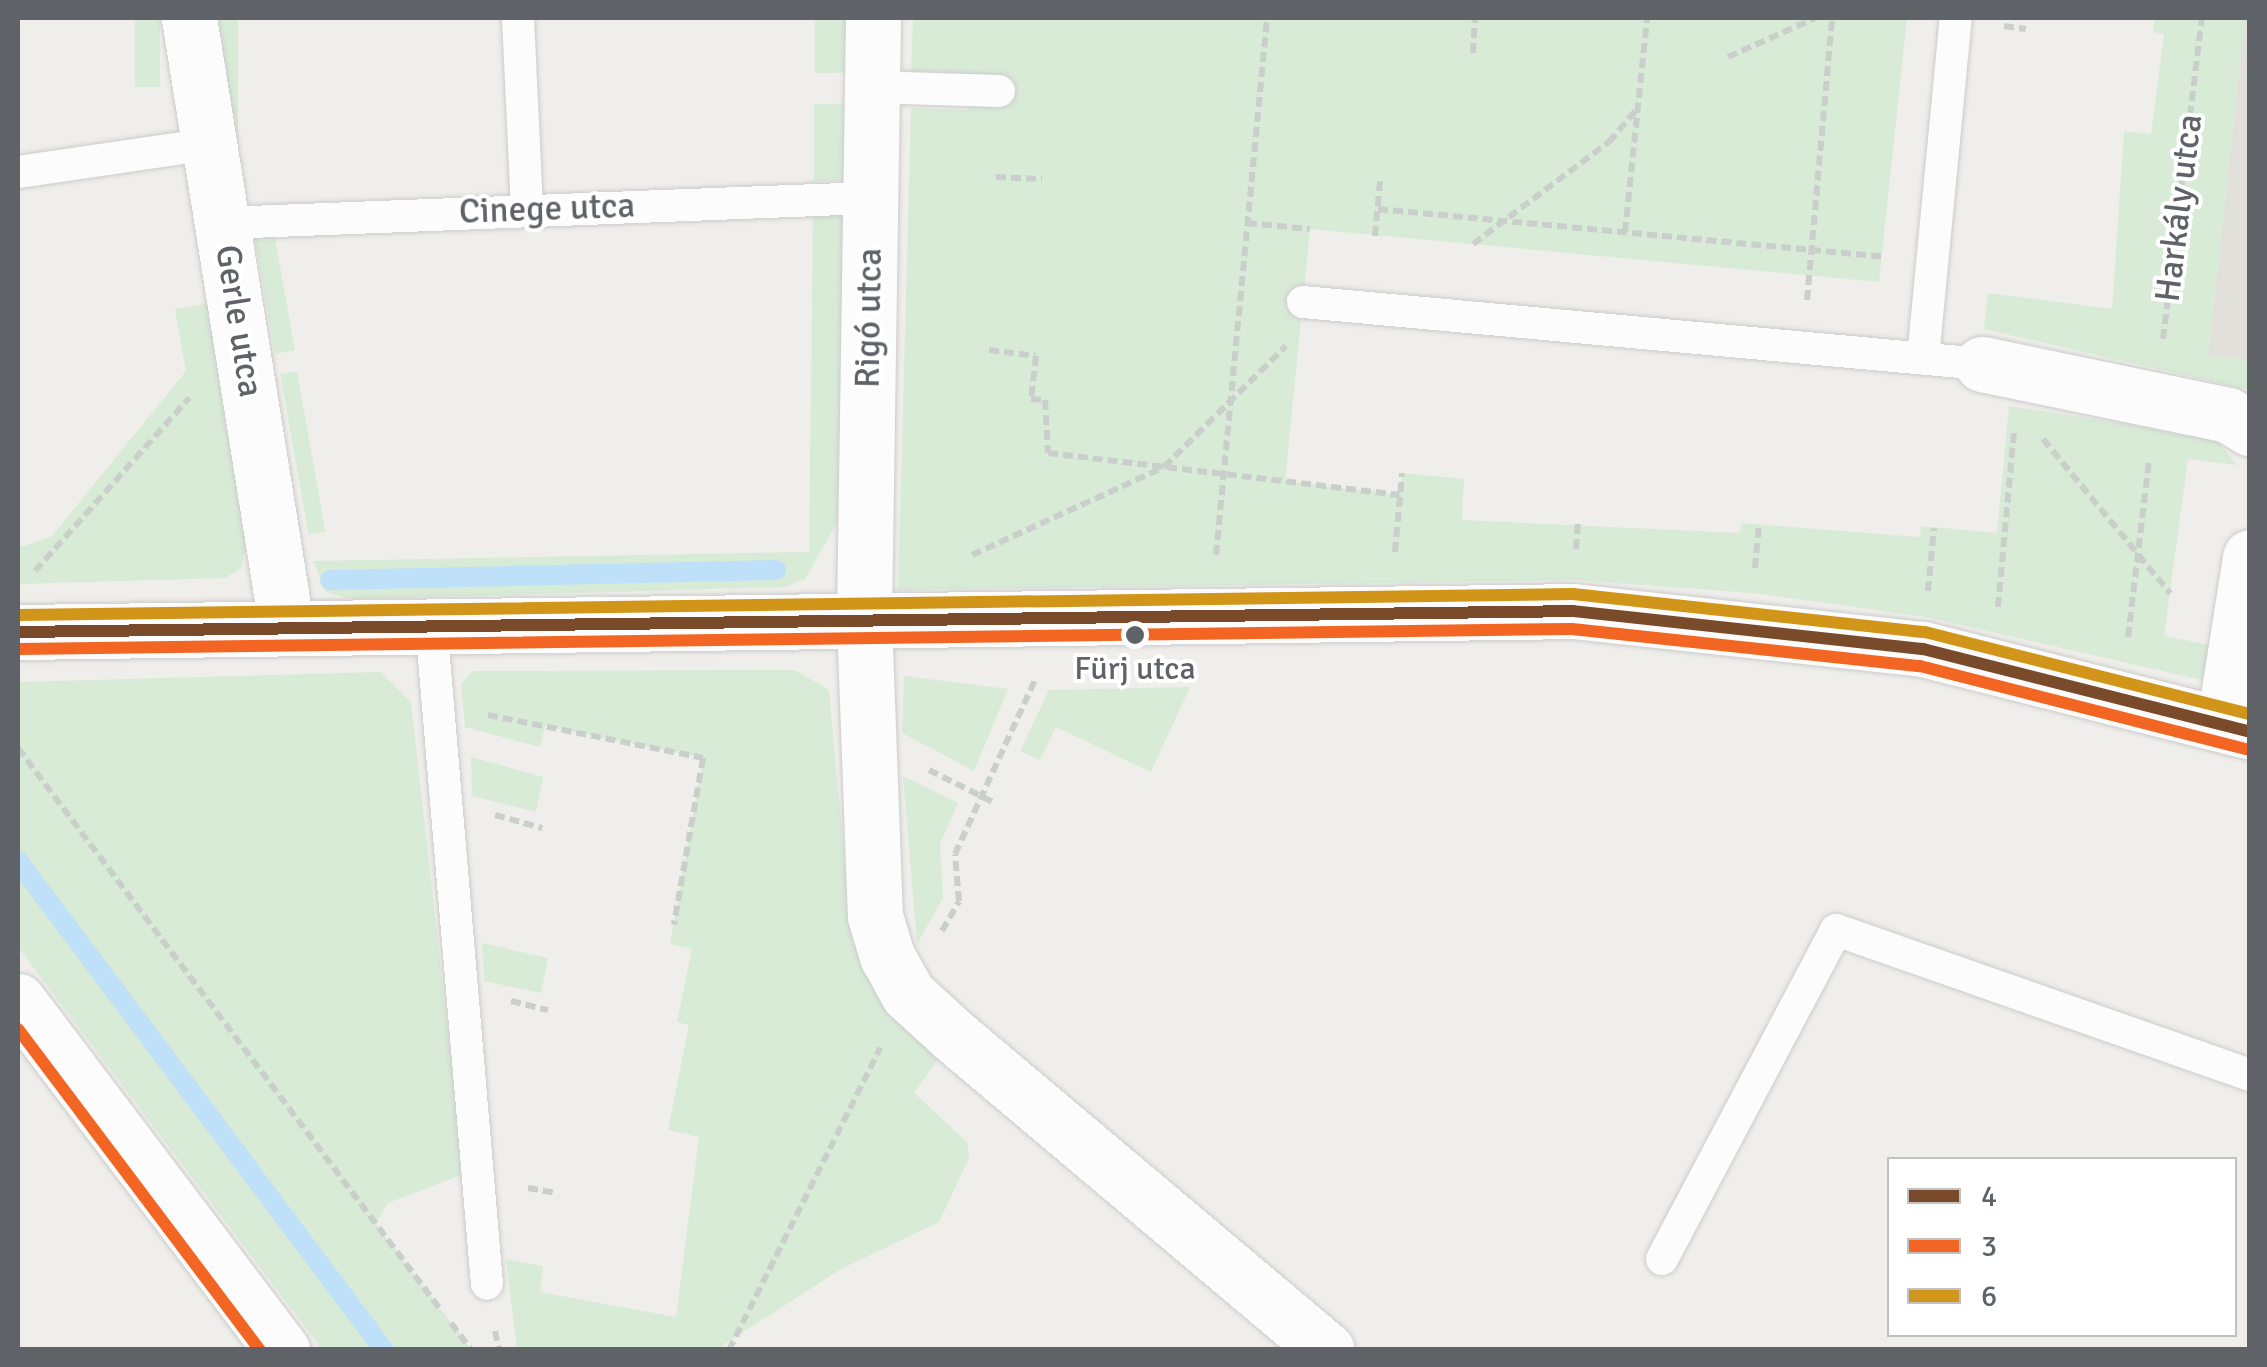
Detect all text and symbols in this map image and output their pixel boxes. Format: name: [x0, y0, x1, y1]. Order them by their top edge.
street label: Harkály utca: [2147, 112, 2211, 304]
street label: Cinege utca: [458, 185, 636, 233]
street label: Gerle utca: [206, 242, 272, 400]
street label: Rigó utca: [847, 248, 891, 388]
marker: Fürj utca: [1125, 625, 1145, 645]
place label: Fürj utca: [1074, 650, 1196, 688]
legend: [1887, 1157, 2237, 1337]
text: 4: [1981, 1178, 1997, 1215]
text: 3: [1981, 1228, 1997, 1265]
text: 6: [1981, 1278, 1997, 1315]

